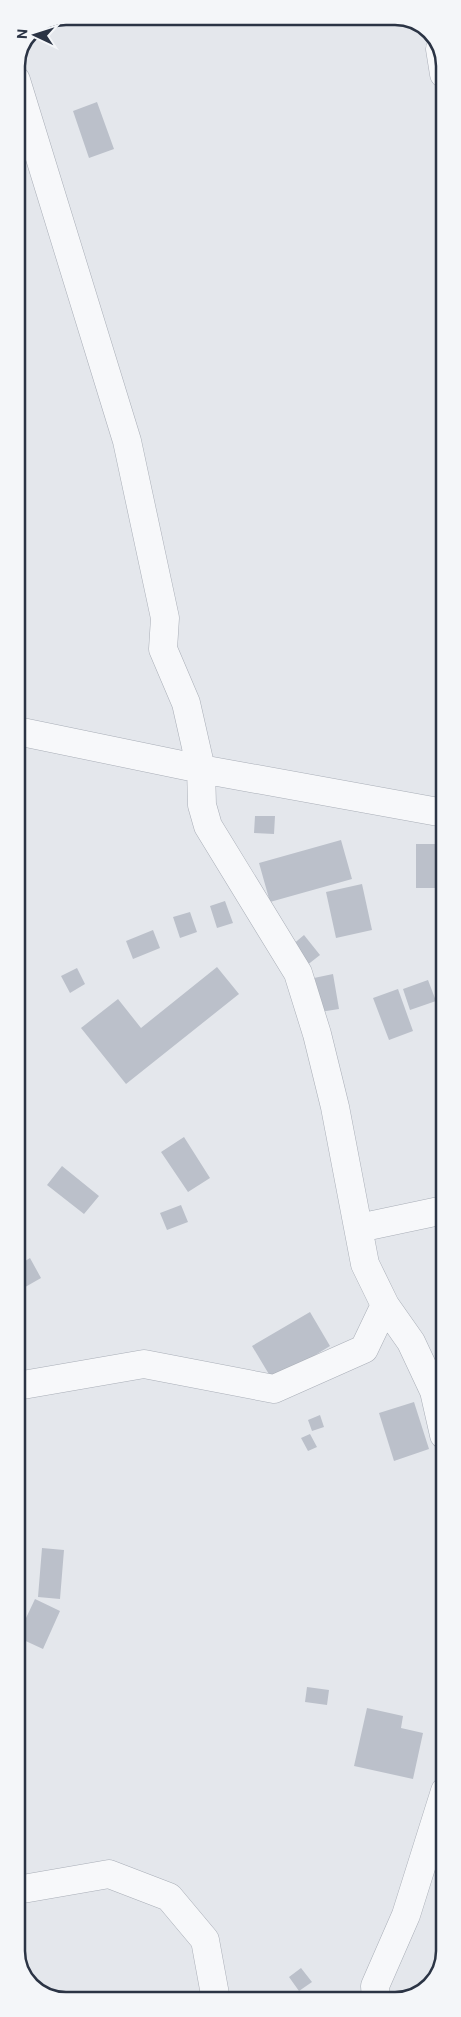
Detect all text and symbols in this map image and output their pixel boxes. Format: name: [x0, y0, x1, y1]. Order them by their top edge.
north arrow: [10, 10, 60, 60]
text: N: [14, 29, 30, 40]

